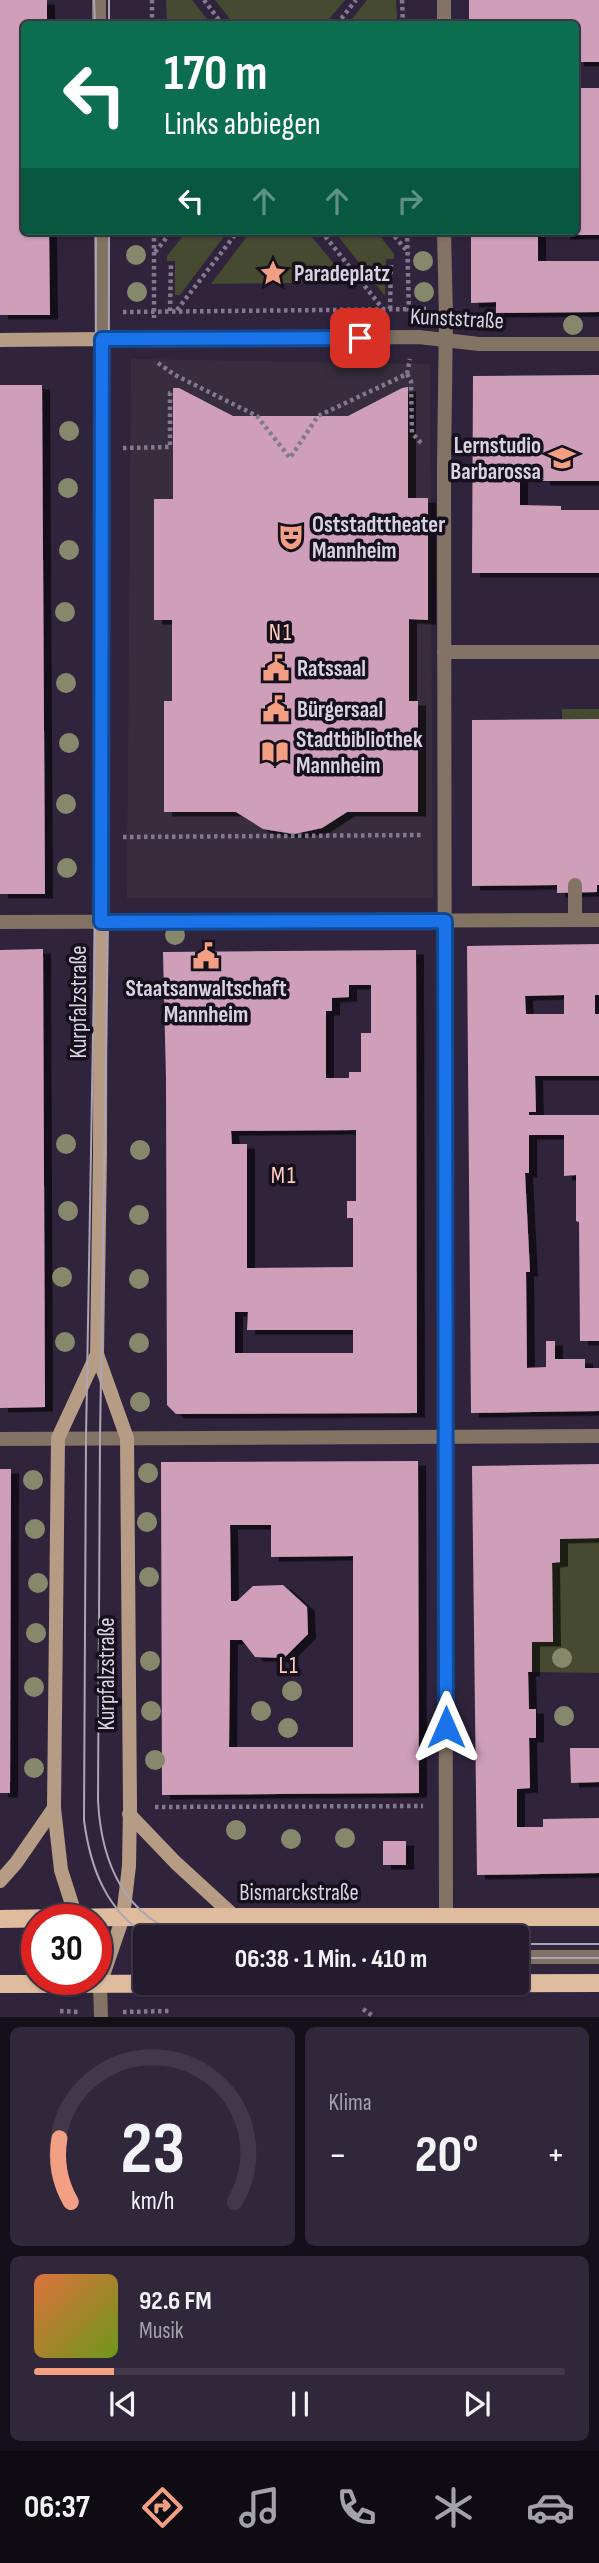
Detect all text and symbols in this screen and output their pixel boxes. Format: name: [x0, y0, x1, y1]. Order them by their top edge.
text: 170 m: [164, 45, 268, 104]
icon: left: [49, 49, 140, 140]
text: Links abbiegen: [164, 105, 321, 144]
icon: left: [172, 182, 210, 220]
icon: ahead: [245, 182, 283, 220]
icon: ahead: [318, 182, 356, 220]
icon: right: [391, 182, 429, 220]
place icon: Paradeplatz: [258, 258, 288, 288]
place label: Paradeplatz: [294, 260, 390, 288]
street label: Kunststraße: [409, 303, 505, 335]
pin: [330, 308, 390, 368]
icon: arrive: [341, 319, 379, 357]
place label: Lernstudio Barbarossa: [450, 432, 541, 486]
school or university icon: Lernstudio Barbarossa: [547, 443, 577, 473]
place label: Oststadttheater Mannheim: [312, 511, 445, 565]
theatre icon: Oststadttheater Mannheim: [276, 522, 306, 552]
district label: N1: [269, 618, 293, 647]
public building icon: Ratssaal: [261, 653, 291, 683]
place label: Ratssaal: [297, 655, 366, 683]
public building icon: Bürgersaal: [261, 694, 291, 724]
place label: Bürgersaal: [297, 696, 383, 724]
place label: Stadtbibliothek Mannheim: [296, 726, 423, 780]
library icon: Stadtbibliothek Mannheim: [260, 737, 290, 767]
public building icon: Staatsanwaltschaft Mannheim: [191, 941, 221, 971]
street label: Kurpfalzstraße: [65, 946, 93, 1058]
place label: Staatsanwaltschaft Mannheim: [125, 975, 287, 1029]
district label: M1: [271, 1161, 297, 1190]
street label: Kurpfalzstraße: [93, 1618, 121, 1730]
district label: L1: [278, 1651, 300, 1680]
position arrow: [409, 1690, 483, 1764]
street label: Bismarckstraße: [239, 1879, 359, 1907]
speed limit sign: 30: [21, 1904, 112, 1995]
text: 06:38 · 1 Min. · 410 m: [235, 1944, 427, 1975]
text: Klima: [329, 2089, 372, 2117]
text: 23: [120, 2107, 185, 2195]
text: 20°: [415, 2124, 479, 2187]
text: −: [329, 2133, 347, 2178]
text: +: [546, 2133, 565, 2178]
text: km/h: [131, 2186, 174, 2217]
text: 92.6 FM: [139, 2286, 212, 2317]
text: Musik: [139, 2317, 184, 2345]
icon: previous: [104, 2385, 142, 2423]
icon: pause: [281, 2385, 319, 2423]
icon: next: [458, 2385, 496, 2423]
icon: directions: [138, 2483, 187, 2532]
icon: music: [235, 2483, 284, 2532]
icon: phone: [332, 2483, 381, 2532]
icon: climate: [429, 2483, 478, 2532]
icon: car: [526, 2483, 575, 2532]
text: 06:37: [24, 2488, 90, 2527]

